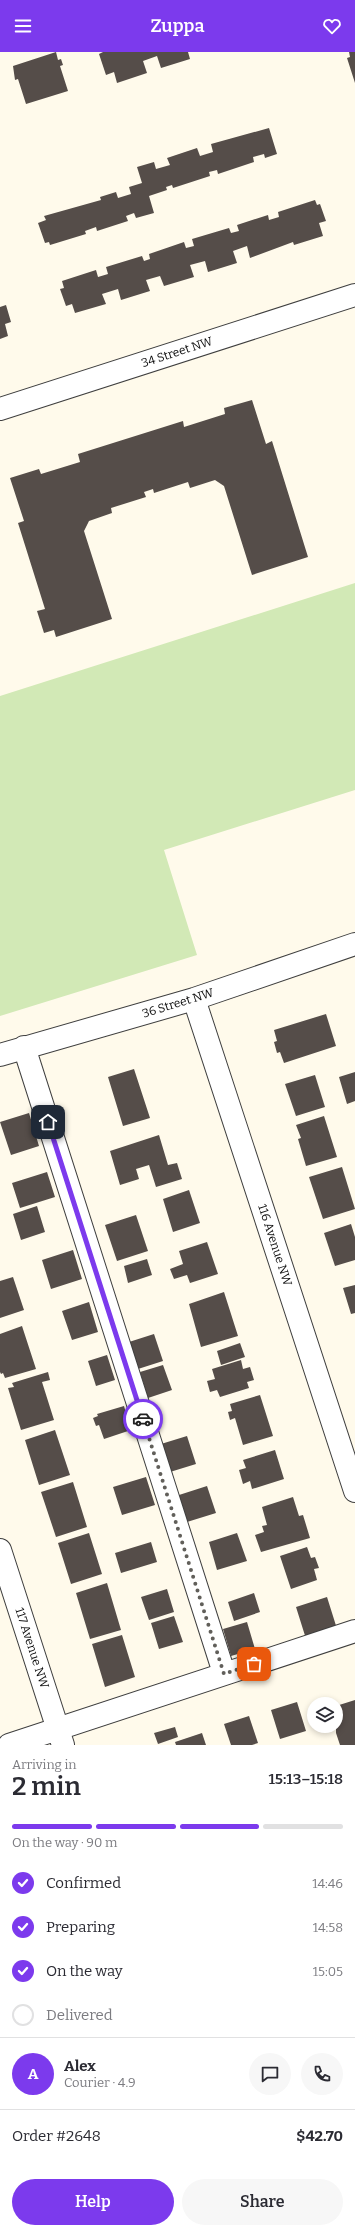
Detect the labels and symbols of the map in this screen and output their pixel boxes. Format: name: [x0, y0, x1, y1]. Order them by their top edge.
street label: 34 Street NW: [140, 334, 215, 370]
street label: 36 Street NW: [141, 985, 216, 1021]
pin: [31, 1105, 65, 1139]
street label: 116 Avenue NW: [255, 1202, 295, 1288]
courier: [123, 1399, 163, 1439]
street label: 117 Avenue NW: [12, 1606, 52, 1691]
pin: [237, 1647, 271, 1681]

